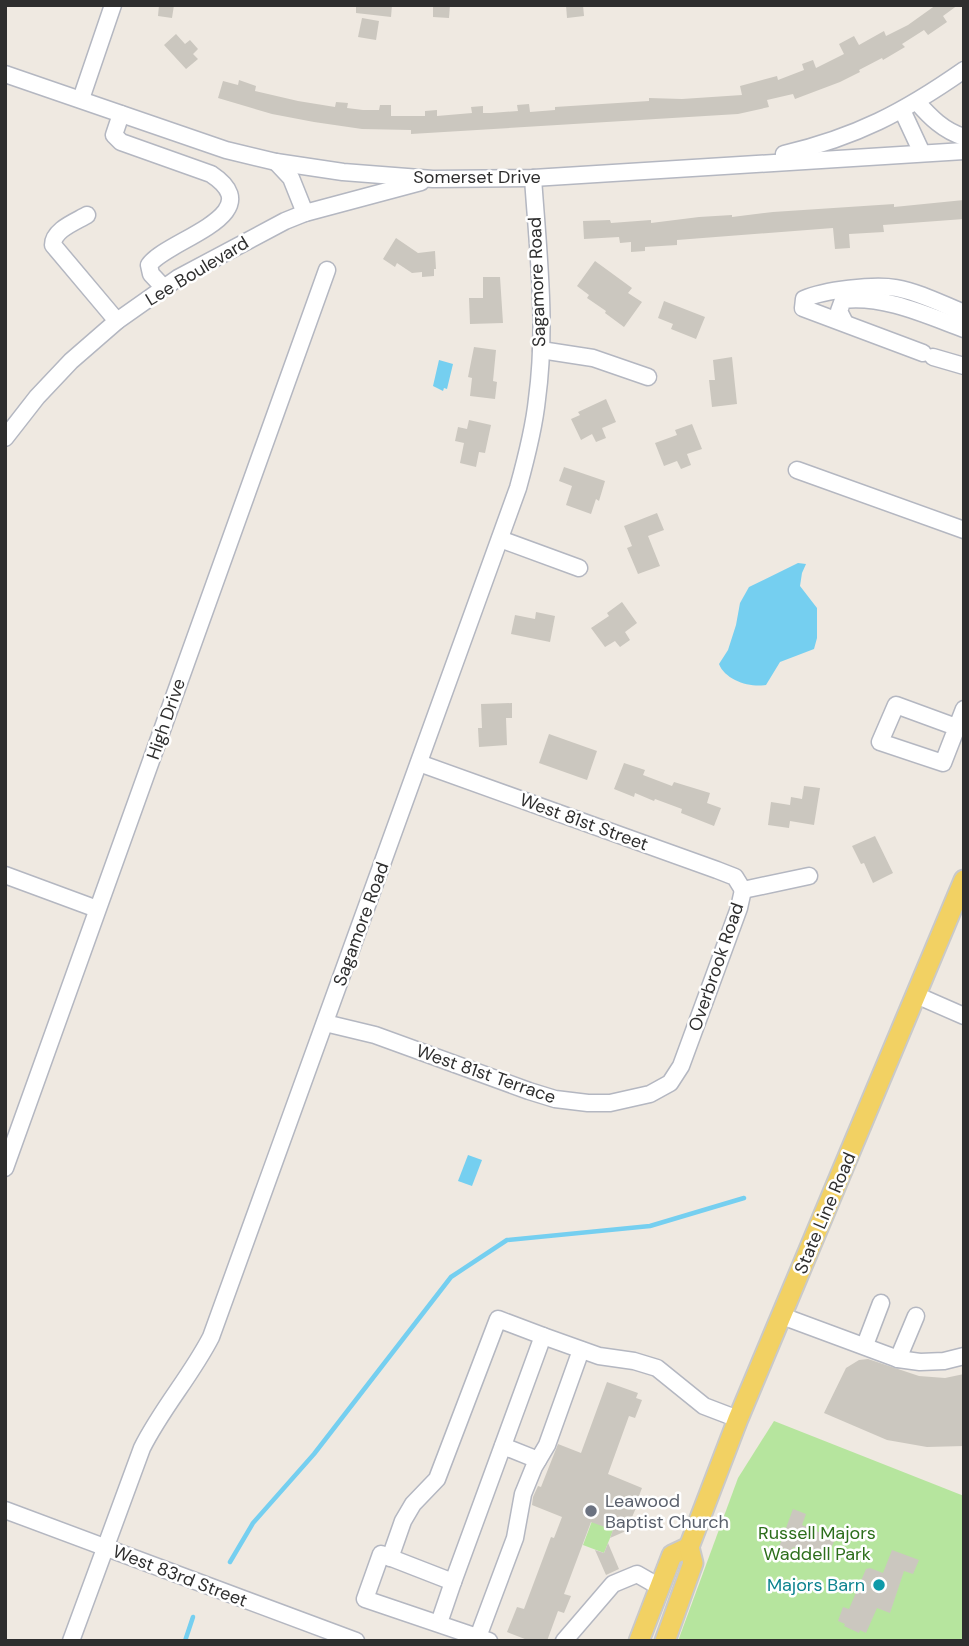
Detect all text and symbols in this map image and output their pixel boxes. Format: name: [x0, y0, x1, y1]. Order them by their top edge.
street label: Somerset Drive: [413, 165, 541, 189]
street label: Sagamore Road: [523, 217, 551, 347]
street label: Lee Boulevard: [141, 231, 253, 311]
street label: High Drive: [141, 675, 191, 763]
street label: West 81st Street: [517, 788, 651, 856]
street label: Sagamore Road: [327, 859, 395, 989]
street label: Overbrook Road: [683, 899, 749, 1035]
street label: West 81st Terrace: [413, 1039, 559, 1109]
street label: State Line Road: [789, 1149, 861, 1277]
place label: Leawood Baptist Church: [605, 1489, 729, 1534]
marker: Leawood Baptist Church: [583, 1503, 599, 1519]
park label: Russell Majors Waddell Park: [758, 1521, 876, 1566]
street label: West 83rd Street: [109, 1539, 251, 1613]
place label: Majors Barn: [767, 1573, 865, 1597]
marker: Majors Barn: [871, 1577, 887, 1593]

